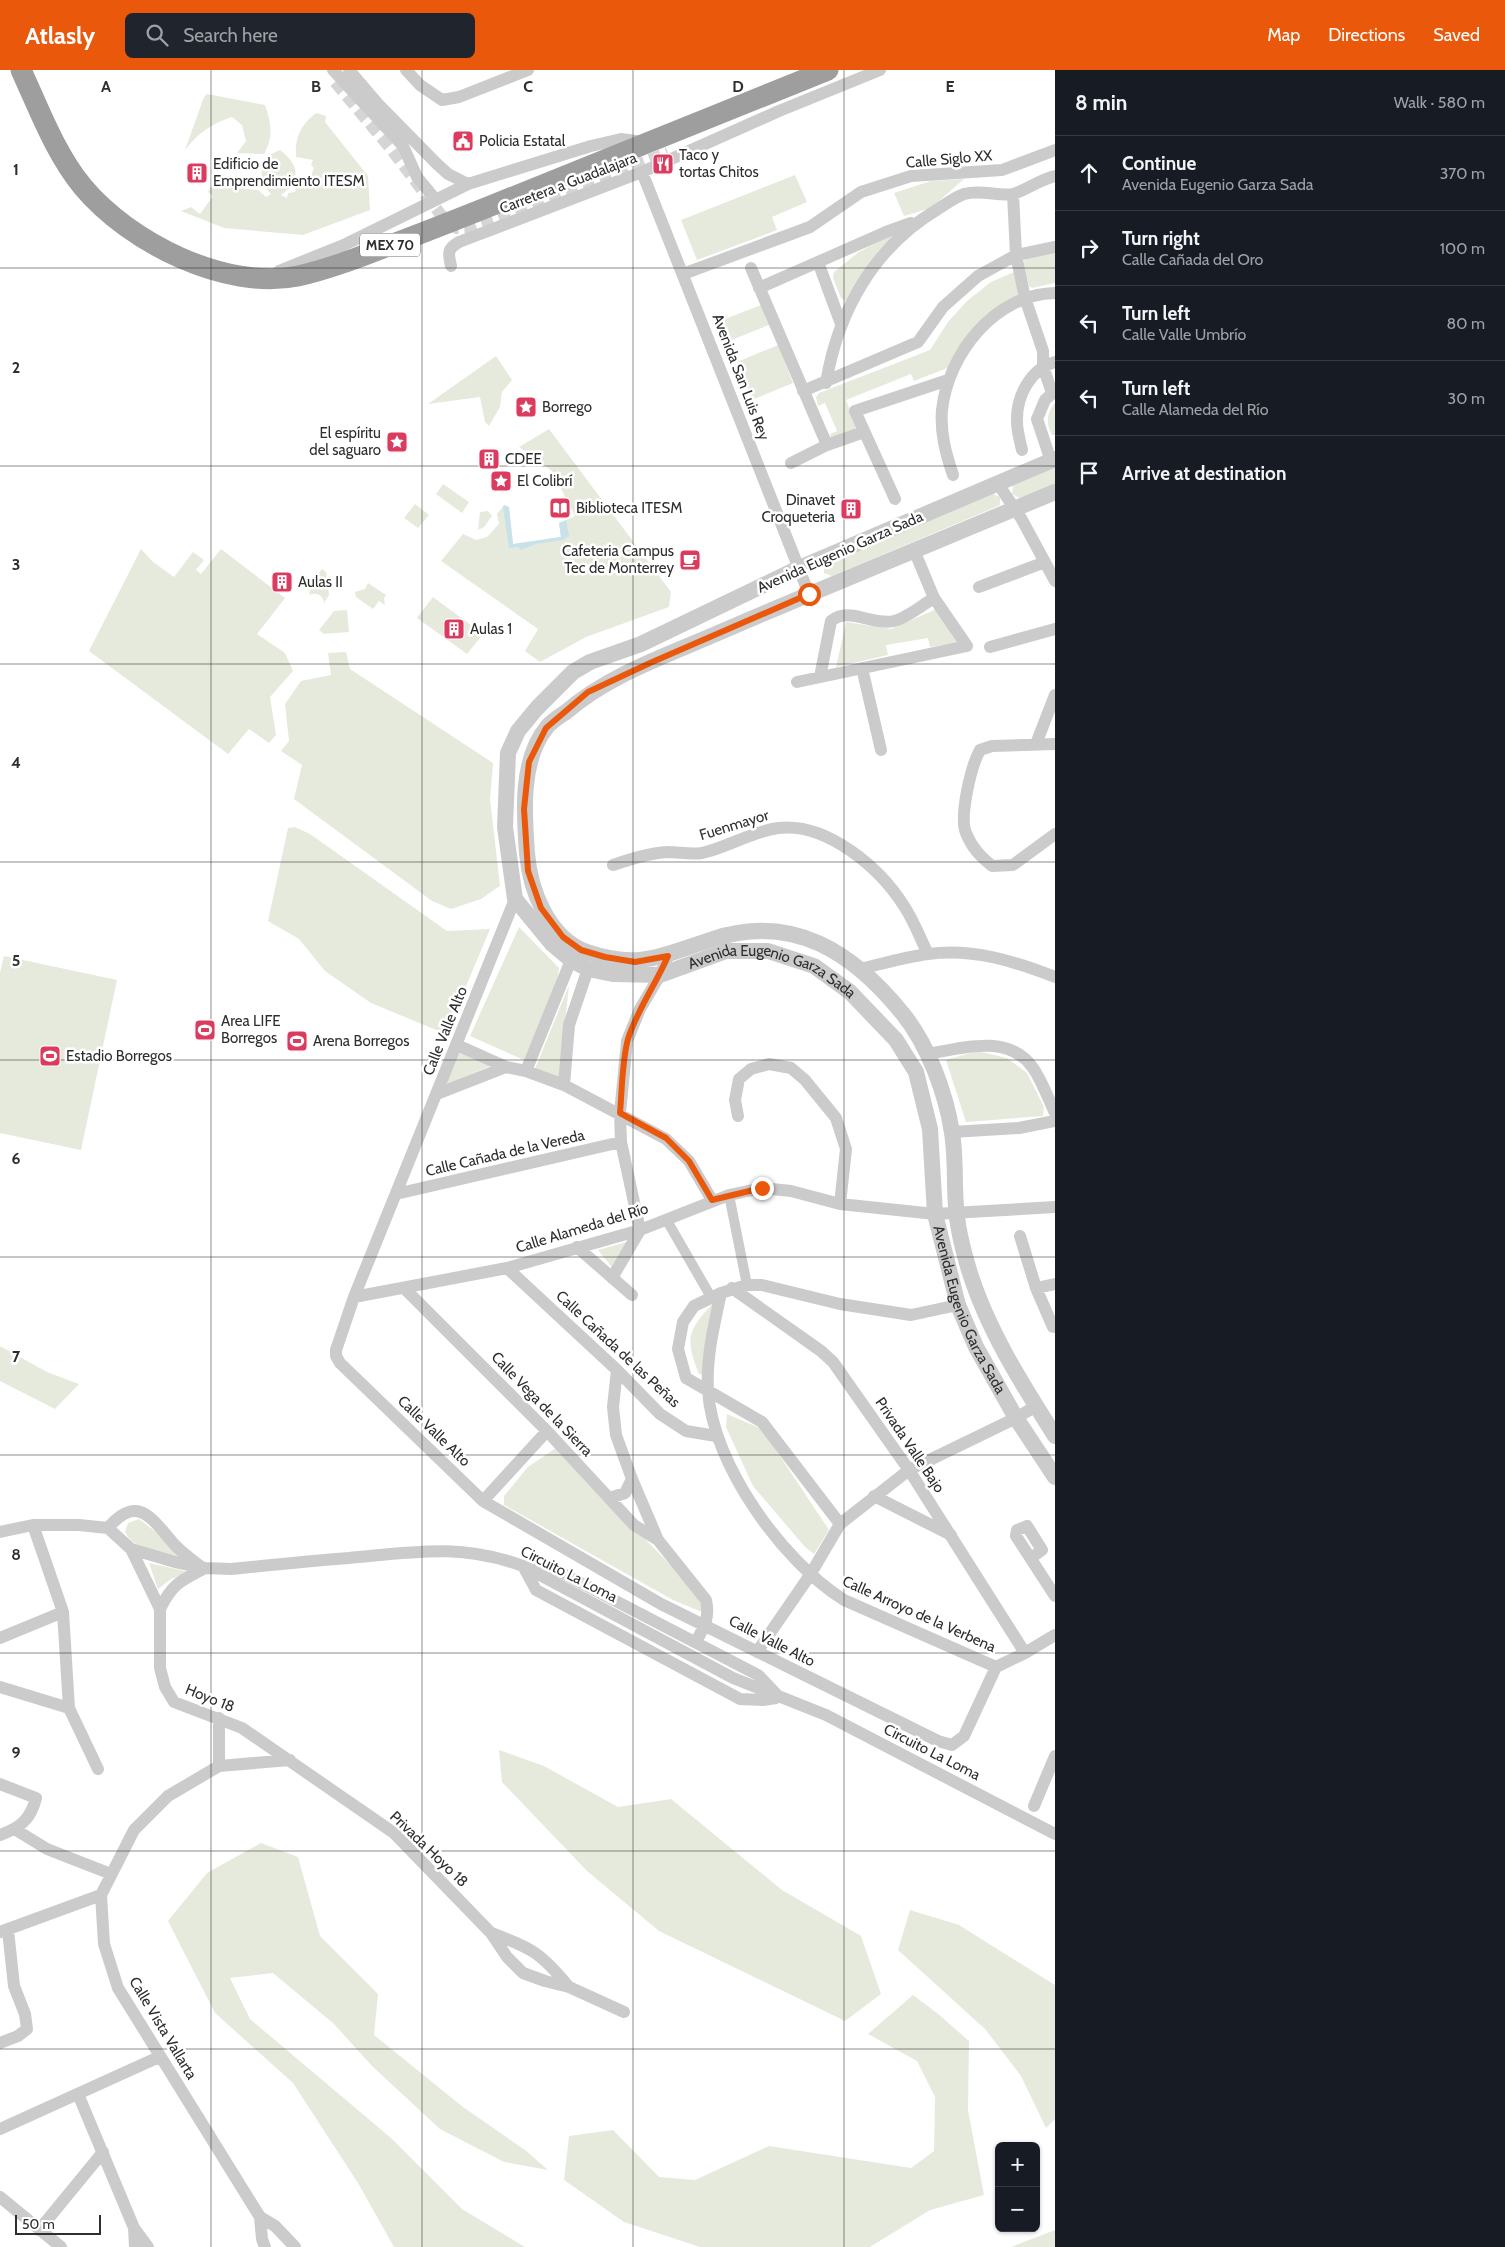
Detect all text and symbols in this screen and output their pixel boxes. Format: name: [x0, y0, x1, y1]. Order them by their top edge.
search box: [125, 13, 475, 58]
text: Atlasly: [25, 21, 95, 50]
icon: search: [143, 21, 171, 49]
text: Search here: [183, 24, 278, 47]
text: Map: [1267, 24, 1300, 46]
text: Directions: [1328, 24, 1405, 46]
text: Saved: [1433, 24, 1480, 46]
text: A: [101, 77, 111, 96]
text: B: [311, 77, 321, 96]
text: C: [523, 77, 533, 96]
text: D: [732, 77, 744, 96]
text: E: [945, 77, 955, 96]
text: 8 min: [1075, 90, 1127, 115]
text: Walk · 580 m: [1394, 93, 1485, 112]
public building icon: Policia Estatal: [451, 129, 475, 153]
place label: Policia Estatal: [479, 132, 566, 150]
place label: Taco y tortas Chitos: [679, 146, 759, 181]
street label: Calle Siglo XX: [905, 146, 993, 172]
street label: Carretera a Guadalajara: [497, 148, 640, 217]
restaurant icon: Taco y tortas Chitos: [651, 152, 675, 176]
text: Continue: [1122, 152, 1196, 175]
place label: Edificio de Emprendimiento ITESM: [213, 155, 365, 190]
icon: ahead: [1075, 159, 1103, 187]
text: 1: [13, 160, 19, 179]
building icon: Edificio de Emprendimiento ITESM: [185, 161, 209, 185]
text: 370 m: [1440, 164, 1485, 183]
text: Avenida Eugenio Garza Sada: [1122, 175, 1313, 194]
text: Turn right: [1122, 227, 1200, 250]
road number: MEX 70: [360, 234, 420, 256]
icon: right: [1075, 234, 1103, 262]
text: 100 m: [1440, 239, 1485, 258]
text: Calle Cañada del Oro: [1122, 250, 1263, 269]
text: Turn left: [1122, 302, 1190, 325]
icon: left: [1075, 309, 1103, 337]
street label: Avenida San Luis Rey: [709, 311, 774, 443]
text: 80 m: [1447, 314, 1485, 333]
text: Calle Valle Umbrío: [1122, 325, 1246, 344]
text: 2: [12, 358, 20, 377]
text: Turn left: [1122, 377, 1190, 400]
icon: left: [1075, 384, 1103, 412]
text: 30 m: [1448, 389, 1485, 408]
place icon: Borrego: [514, 395, 538, 419]
place label: Borrego: [542, 398, 592, 416]
text: Calle Alameda del Río: [1122, 400, 1269, 419]
place label: El espíritu del saguaro: [309, 424, 381, 459]
place icon: El espíritu del saguaro: [385, 430, 409, 454]
building icon: CDEE: [477, 447, 501, 471]
place label: CDEE: [505, 450, 542, 468]
icon: arrive: [1075, 459, 1103, 487]
text: Arrive at destination: [1122, 462, 1286, 485]
place icon: El Colibrí: [489, 469, 513, 493]
place label: El Colibrí: [517, 472, 572, 490]
place label: Dinavet Croqueteria: [761, 491, 836, 526]
library icon: Biblioteca ITESM: [548, 496, 572, 520]
building icon: Dinavet Croqueteria: [839, 497, 863, 521]
place label: Biblioteca ITESM: [576, 499, 682, 517]
street label: Avenida Eugenio Garza Sada: [754, 507, 926, 597]
place label: Cafeteria Campus Tec de Monterrey: [562, 542, 674, 577]
cafe icon: Cafeteria Campus Tec de Monterrey: [678, 548, 702, 572]
text: 3: [12, 555, 20, 574]
building icon: Aulas II: [270, 570, 294, 594]
place label: Aulas II: [298, 573, 343, 591]
route start: [798, 583, 821, 606]
building icon: Aulas 1: [442, 617, 466, 641]
place label: Aulas 1: [470, 620, 512, 638]
text: 4: [11, 753, 21, 772]
street label: Fuenmayor: [697, 806, 771, 844]
street label: Avenida Eugenio Garza Sada: [685, 941, 860, 1002]
text: 5: [12, 951, 20, 970]
street label: Calle Valle Alto: [419, 984, 471, 1078]
place label: Area LIFE Borregos: [221, 1012, 281, 1047]
sports icon: Area LIFE Borregos: [193, 1018, 217, 1042]
sports icon: Arena Borregos: [285, 1029, 309, 1053]
place label: Arena Borregos: [313, 1032, 410, 1050]
sports icon: Estadio Borregos: [38, 1044, 62, 1068]
place label: Estadio Borregos: [66, 1047, 172, 1065]
street label: Calle Cañada de la Vereda: [424, 1126, 587, 1180]
text: 6: [12, 1149, 21, 1168]
route end: [751, 1177, 774, 1200]
street label: Calle Alameda del Río: [514, 1199, 650, 1257]
street label: Avenida Eugenio Garza Sada: [929, 1224, 1010, 1398]
street label: Calle Cañada de las Peñas: [552, 1287, 684, 1411]
text: 7: [12, 1347, 21, 1366]
street label: Calle Vega de la Sierra: [488, 1348, 597, 1460]
street label: Calle Valle Alto: [394, 1392, 474, 1470]
street label: Privada Valle Bajo: [871, 1394, 949, 1496]
street label: Circuito La Loma: [518, 1542, 621, 1606]
text: 8: [11, 1545, 21, 1564]
street label: Calle Arroyo de la Verbena: [840, 1572, 999, 1656]
street label: Calle Valle Alto: [726, 1612, 818, 1670]
street label: Hoyo 18: [183, 1680, 237, 1716]
street label: Circuito La Loma: [881, 1720, 984, 1784]
text: 9: [12, 1743, 21, 1762]
street label: Privada Hoyo 18: [386, 1807, 472, 1891]
street label: Calle Vista Vallarta: [125, 1973, 201, 2083]
map controls: [995, 2142, 1040, 2232]
button: +: [995, 2142, 1040, 2187]
button: −: [995, 2187, 1040, 2232]
scale bar: [15, 2212, 101, 2235]
text: 50 m: [22, 2215, 55, 2233]

